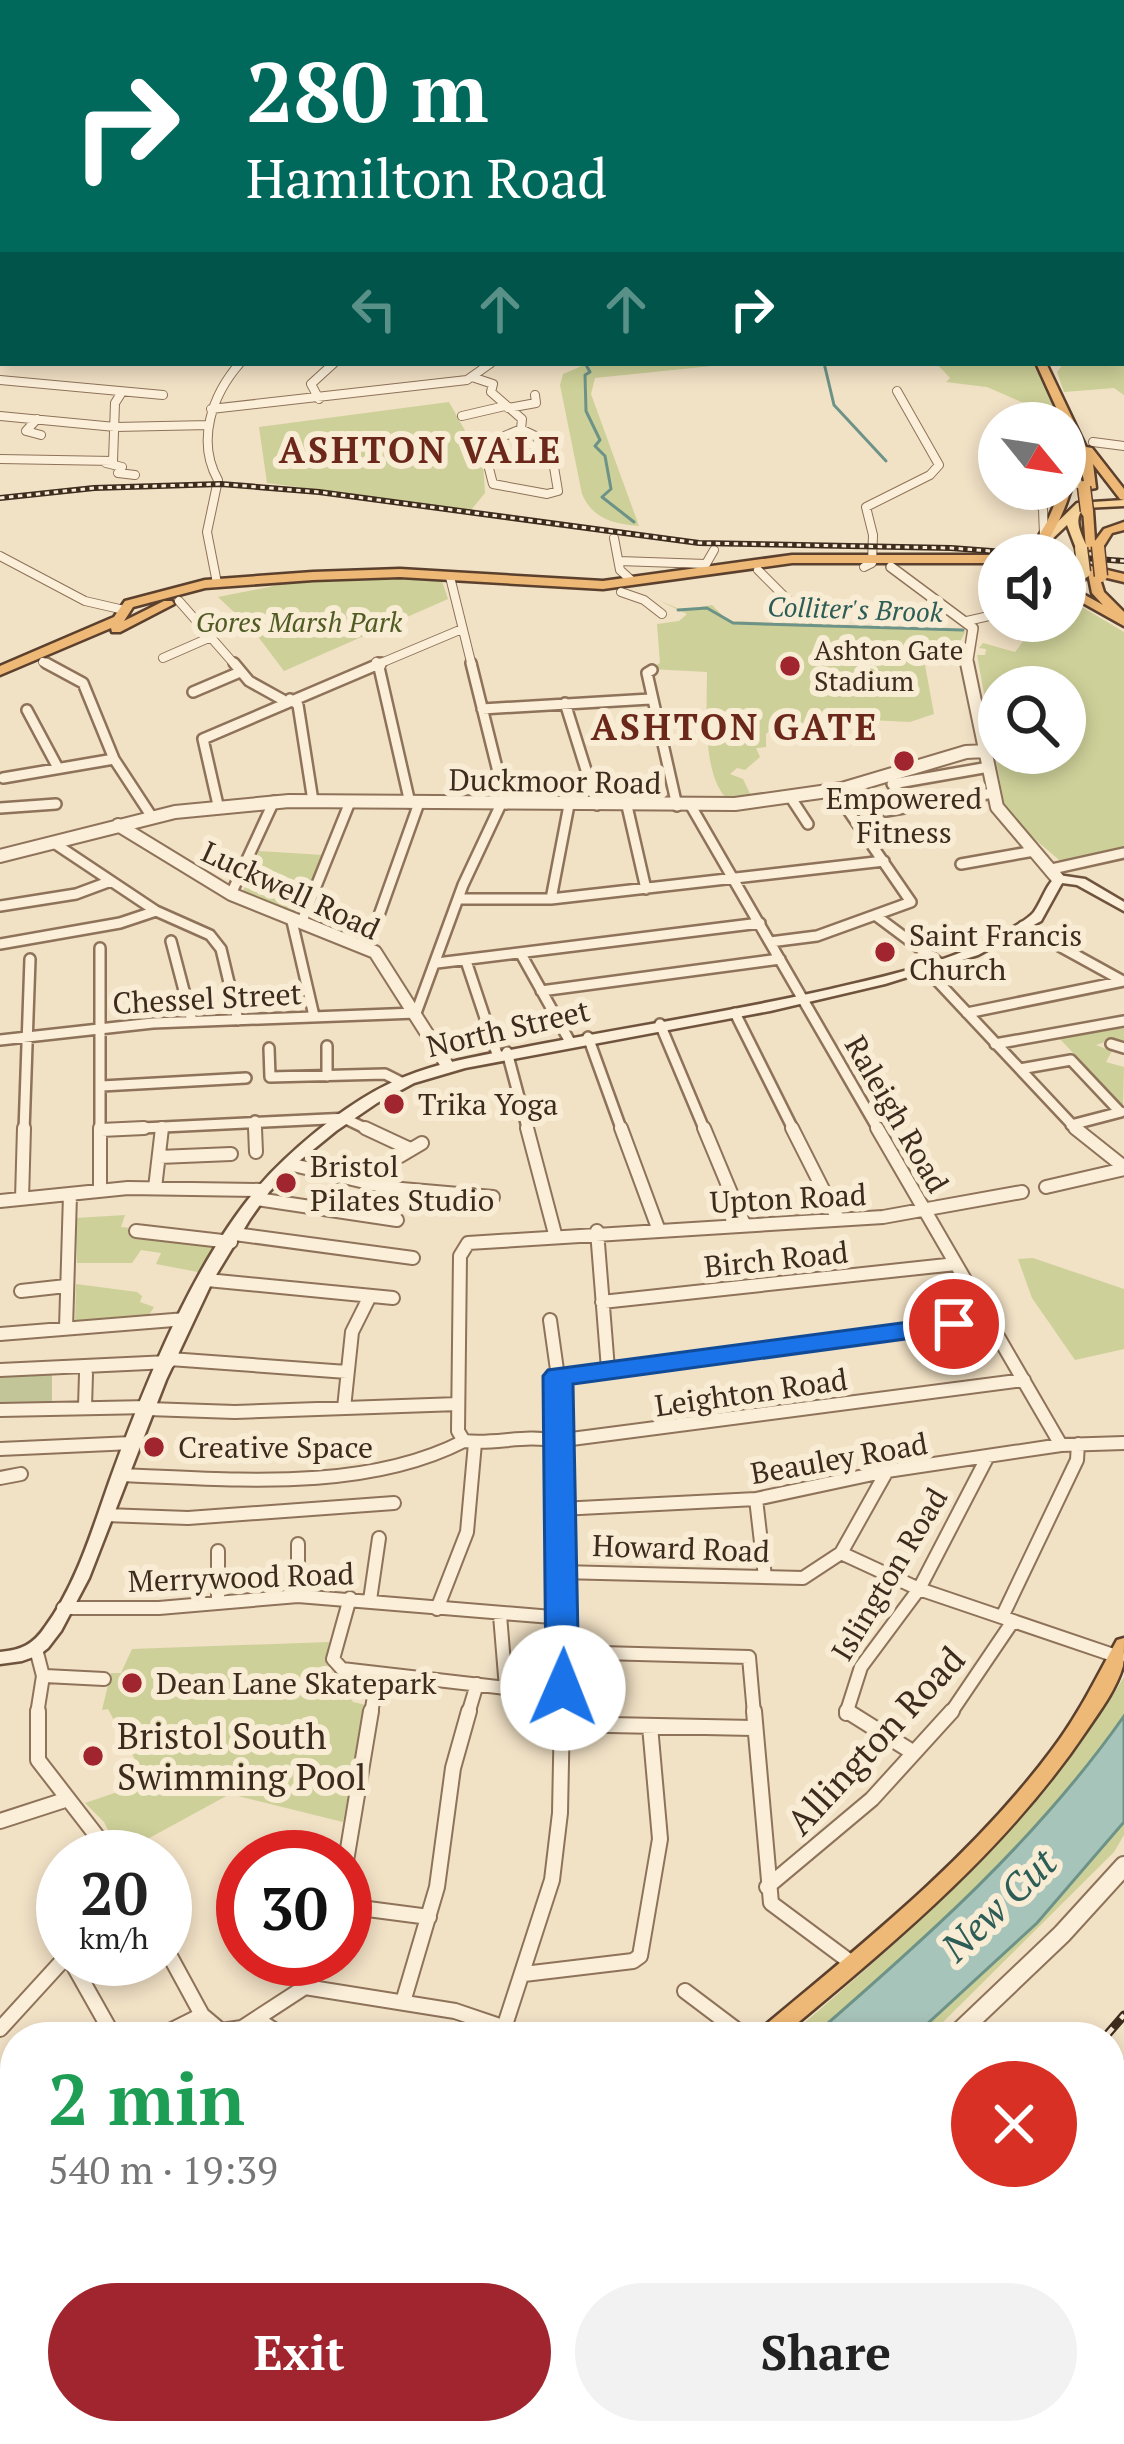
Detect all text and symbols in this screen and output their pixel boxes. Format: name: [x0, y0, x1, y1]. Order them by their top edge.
text: 280 m: [246, 35, 489, 146]
icon: right: [48, 48, 204, 204]
text: Hamilton Road: [246, 142, 607, 213]
icon: left: [341, 276, 407, 342]
icon: ahead: [467, 276, 533, 342]
icon: ahead: [593, 276, 659, 342]
icon: right: [719, 276, 785, 342]
north arrow: [978, 402, 1086, 510]
map controls: [978, 402, 1086, 774]
district label: ASHTON VALE: [279, 426, 563, 473]
button: sound: [978, 534, 1086, 642]
water label: Colliter's Brook: [767, 588, 944, 630]
park label: Gores Marsh Park: [196, 604, 403, 640]
place label: Ashton Gate Stadium: [814, 632, 963, 699]
marker: Ashton Gate Stadium: [777, 653, 803, 679]
button: search: [978, 666, 1086, 774]
district label: ASHTON GATE: [591, 703, 879, 750]
marker: Empowered Fitness: [891, 748, 917, 774]
street label: Duckmoor Road: [448, 759, 662, 803]
place label: Empowered Fitness: [826, 778, 982, 852]
street label: Luckwell Road: [196, 831, 386, 949]
place label: Saint Francis Church: [909, 915, 1082, 989]
marker: Saint Francis Church: [872, 939, 898, 965]
street label: Chessel Street: [111, 973, 303, 1023]
street label: North Street: [423, 990, 593, 1066]
street label: Raleigh Road: [836, 1028, 958, 1200]
place label: Trika Yoga: [418, 1084, 558, 1124]
marker: Trika Yoga: [381, 1091, 407, 1117]
place label: Bristol Pilates Studio: [310, 1146, 494, 1220]
marker: Bristol Pilates Studio: [273, 1170, 299, 1196]
street label: Upton Road: [709, 1174, 867, 1222]
street label: Birch Road: [702, 1232, 850, 1286]
pin: [903, 1273, 1005, 1375]
icon: arrive: [921, 1291, 987, 1357]
street label: Leighton Road: [652, 1359, 850, 1425]
street label: Beauley Road: [747, 1423, 931, 1493]
place label: Creative Space: [178, 1427, 373, 1467]
marker: Creative Space: [141, 1434, 167, 1460]
street label: Islington Road: [822, 1480, 956, 1668]
street label: Howard Road: [592, 1525, 770, 1571]
street label: Merrywood Road: [127, 1553, 355, 1601]
position arrow: [500, 1625, 626, 1751]
street label: Allington Road: [776, 1636, 974, 1844]
place label: Dean Lane Skatepark: [156, 1663, 437, 1703]
marker: Dean Lane Skatepark: [119, 1670, 145, 1696]
place label: Bristol South Swimming Pool: [117, 1712, 366, 1800]
marker: Bristol South Swimming Pool: [80, 1743, 106, 1769]
speed limit sign: 30: [216, 1830, 372, 1986]
water label: New Cut: [928, 1836, 1067, 1972]
text: 20: [80, 1853, 148, 1932]
text: km/h: [79, 1918, 149, 1958]
text: 2 min: [48, 2050, 245, 2146]
button: close: [951, 2061, 1077, 2187]
text: 540 m · 19:39: [48, 2143, 278, 2195]
button: Exit: [48, 2283, 551, 2421]
button: Share: [575, 2283, 1077, 2421]

